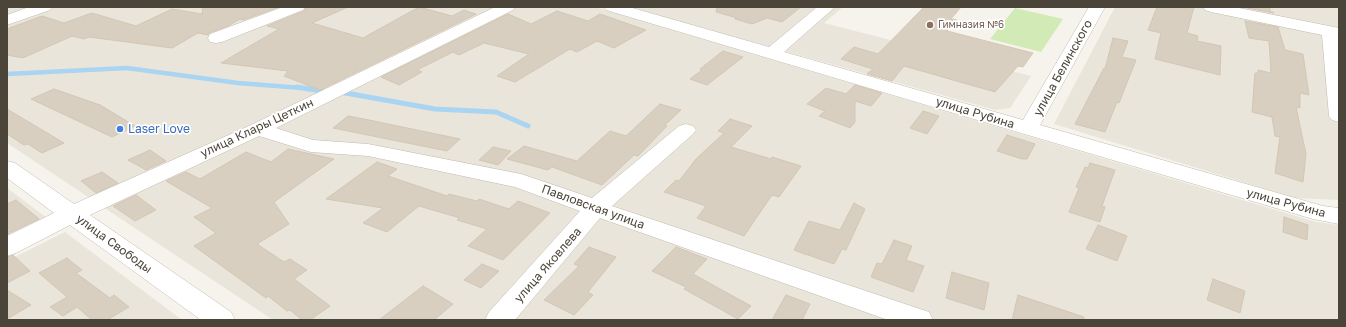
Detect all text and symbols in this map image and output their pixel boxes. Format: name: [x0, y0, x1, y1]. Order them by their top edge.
street label: улица Белинского: [1031, 17, 1095, 119]
place label: Гимназия №6: [938, 19, 1004, 31]
marker: Гимназия №6: [925, 20, 935, 30]
street label: улица Рубина: [934, 94, 1016, 132]
street label: улица Клары Цеткин: [198, 95, 316, 161]
place label: Laser Love: [128, 122, 190, 136]
marker: Laser Love: [115, 124, 125, 134]
street label: Павловская улица: [539, 182, 647, 232]
street label: улица Рубина: [1245, 185, 1327, 221]
street label: улица Свободы: [73, 212, 155, 276]
street label: улица Яковлева: [512, 225, 584, 305]

